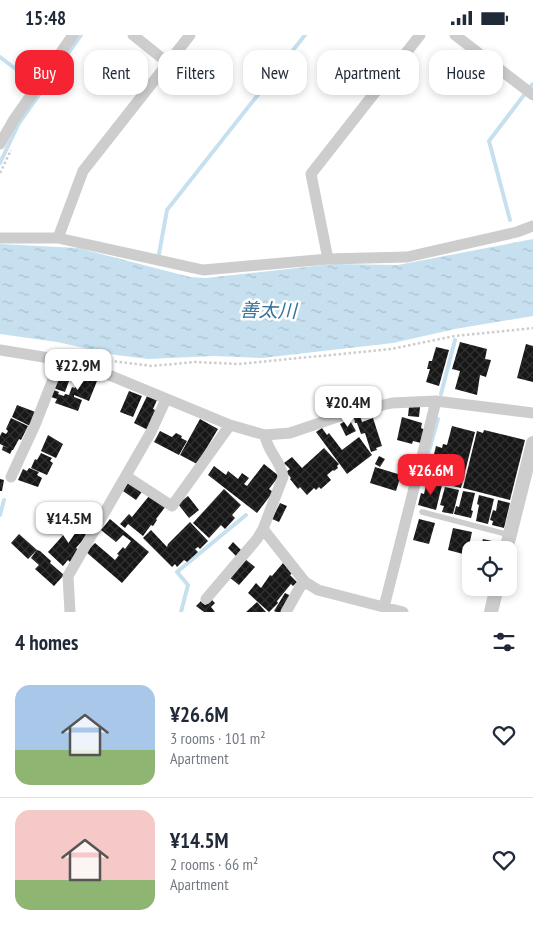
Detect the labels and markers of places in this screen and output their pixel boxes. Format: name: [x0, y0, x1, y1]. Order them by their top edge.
pin: ¥22.9M: [37, 349, 119, 391]
pin: ¥20.4M: [307, 385, 389, 428]
pin: ¥26.6M: [390, 453, 472, 496]
pin: ¥14.5M: [28, 501, 110, 544]

